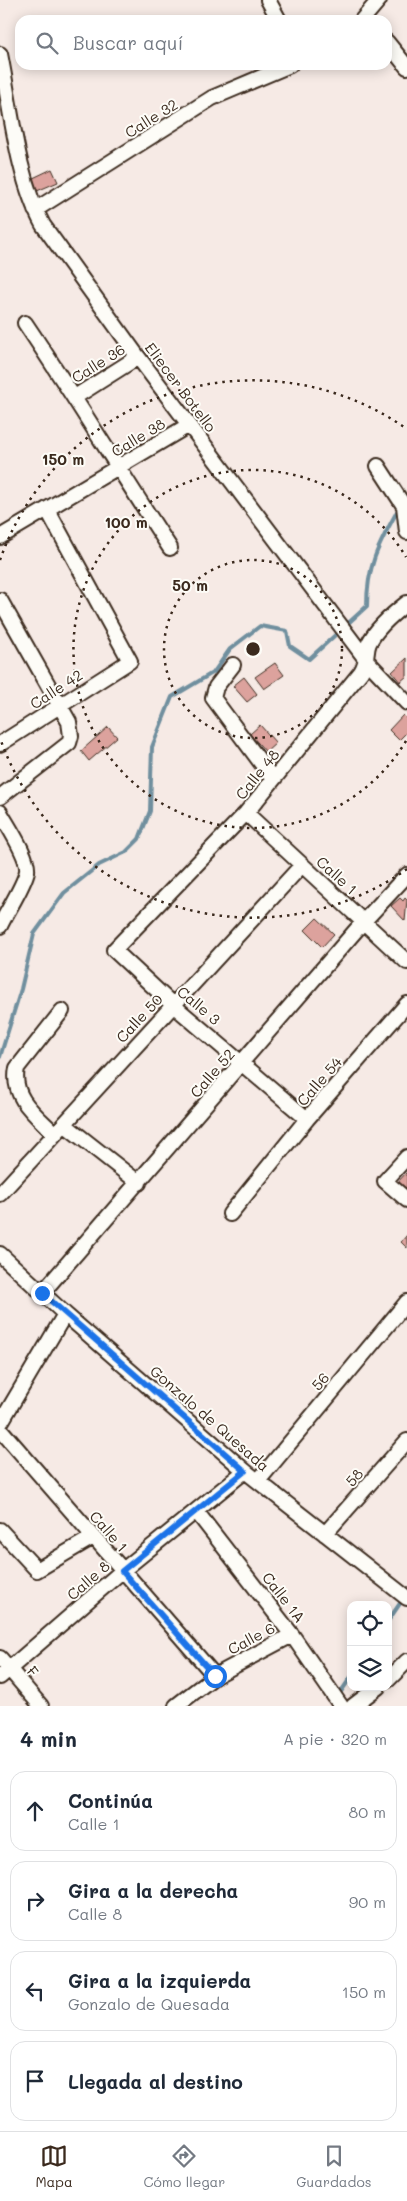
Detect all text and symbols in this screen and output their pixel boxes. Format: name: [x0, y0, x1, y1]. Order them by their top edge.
search box: [15, 15, 392, 70]
icon: search: [33, 29, 61, 57]
text: Buscar aquí: [73, 30, 183, 55]
street label: Calle 32: [121, 94, 181, 142]
street label: Eliecer Botello: [141, 338, 221, 436]
street label: Calle 36: [67, 339, 129, 387]
street label: Calle 38: [107, 413, 169, 461]
text: 150 m: [42, 449, 84, 469]
text: 100 m: [104, 512, 148, 532]
text: 50 m: [172, 575, 208, 595]
centre of rings: [244, 640, 262, 658]
street label: Calle 42: [26, 665, 86, 713]
street label: Calle 48: [230, 745, 284, 803]
street label: Calle 1: [312, 851, 362, 899]
street label: Calle 3: [173, 981, 225, 1029]
street label: Calle 50: [111, 989, 167, 1047]
street label: Calle 52: [185, 1044, 239, 1102]
street label: Calle 54: [292, 1052, 346, 1110]
route end: [31, 1282, 54, 1305]
street label: Gonzalo de Quesada: [146, 1361, 274, 1475]
street label: 56: [307, 1368, 333, 1394]
street label: 58: [341, 1464, 367, 1490]
street label: Calle 1: [86, 1506, 132, 1556]
street label: Calle 8: [62, 1556, 114, 1604]
street label: Calle 1A: [258, 1568, 310, 1626]
map controls: [347, 1601, 392, 1691]
button: locate: [347, 1601, 392, 1646]
street label: Calle 6: [224, 1617, 278, 1659]
button: layers: [347, 1646, 392, 1691]
street label: F: [23, 1661, 43, 1681]
route start: [204, 1665, 227, 1688]
text: 4 min: [20, 1725, 77, 1752]
text: A pie · 320 m: [283, 1728, 387, 1749]
text: Continúa: [68, 1788, 153, 1813]
icon: ahead: [21, 1797, 49, 1825]
text: 80 m: [349, 1801, 386, 1822]
text: Calle 1: [68, 1813, 120, 1834]
text: Gira a la derecha: [68, 1878, 238, 1903]
icon: right: [21, 1887, 49, 1915]
text: 90 m: [349, 1891, 386, 1912]
text: Calle 8: [68, 1903, 122, 1924]
text: Gira a la izquierda: [68, 1968, 251, 1993]
icon: left: [21, 1977, 49, 2005]
text: 150 m: [342, 1981, 386, 2002]
text: Gonzalo de Quesada: [68, 1993, 230, 2014]
icon: arrive: [21, 2067, 49, 2095]
text: Llegada al destino: [68, 2069, 243, 2094]
tab: Mapa: [35, 2142, 73, 2191]
tab: Cómo llegar: [144, 2142, 225, 2191]
tab: Guardados: [296, 2142, 372, 2191]

